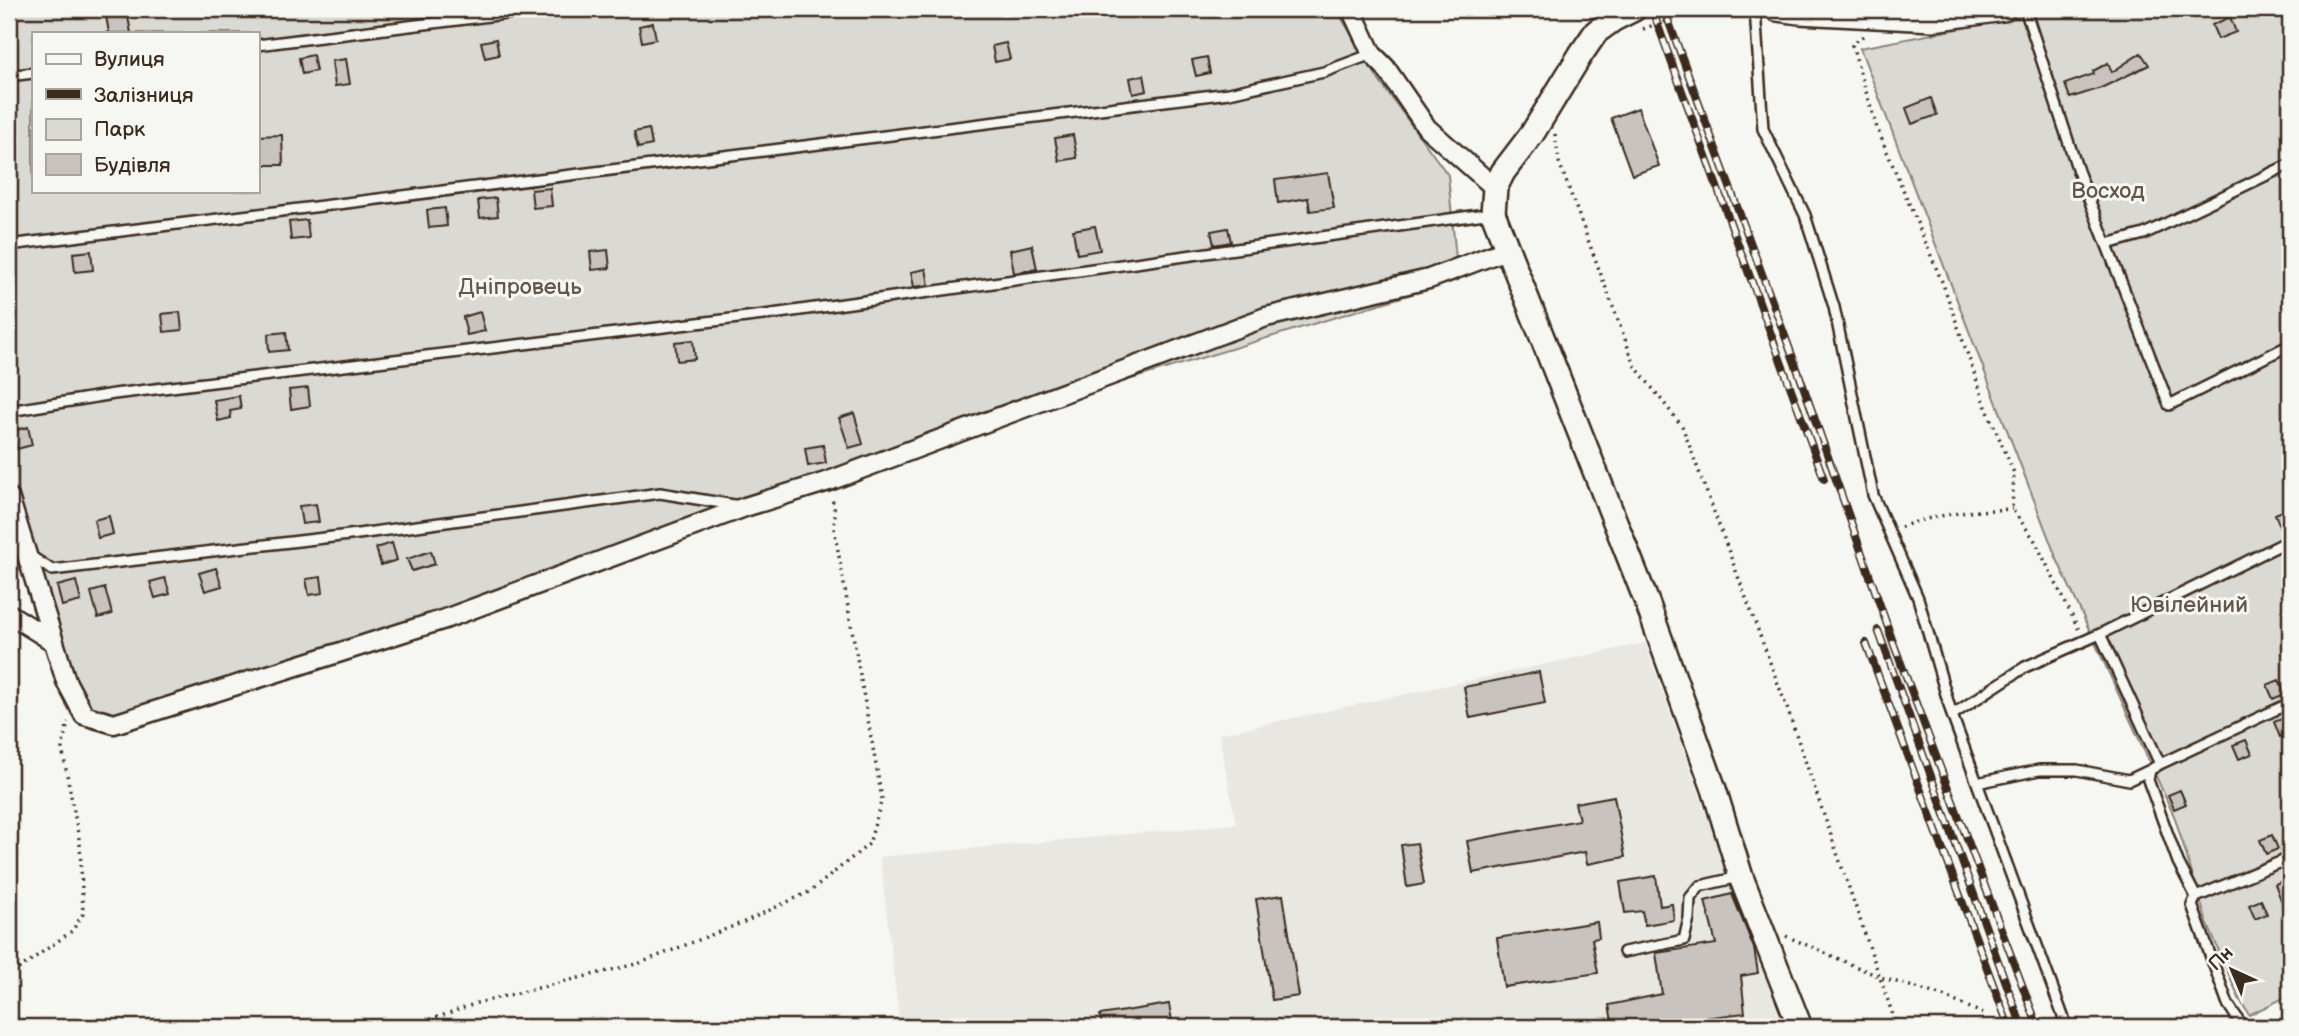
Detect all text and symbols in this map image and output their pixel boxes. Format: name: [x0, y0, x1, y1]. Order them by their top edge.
legend: [32, 32, 259, 192]
text: Вулиця: [94, 47, 165, 72]
text: Залізниця: [94, 83, 194, 108]
text: Парк: [94, 117, 145, 142]
text: Будівля: [94, 153, 171, 178]
park label: Восход: [2071, 177, 2145, 205]
park label: Дніпровець: [458, 273, 582, 301]
park label: Ювілейний: [2130, 591, 2248, 619]
north arrow: [2198, 934, 2268, 1004]
text: Пн: [2204, 942, 2238, 976]

